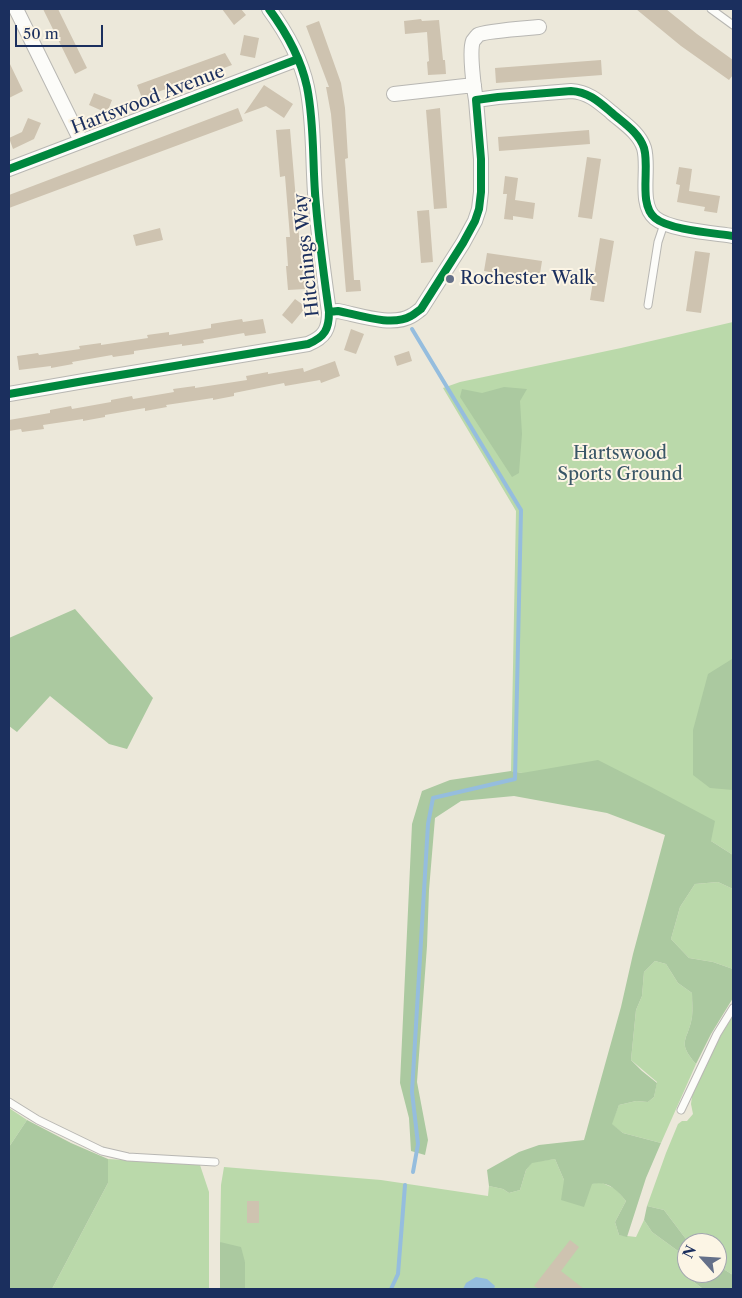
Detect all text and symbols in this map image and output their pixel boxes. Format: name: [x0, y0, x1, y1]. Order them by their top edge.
scale bar: [18, 15, 105, 47]
text: 50 m: [23, 24, 59, 43]
street label: Hartswood Avenue: [68, 61, 228, 139]
street label: Hitchings Way: [290, 192, 324, 318]
place label: Rochester Walk: [460, 268, 595, 290]
marker: Rochester Walk: [444, 273, 456, 285]
park label: Hartswood Sports Ground: [557, 443, 683, 486]
north arrow: [677, 1233, 727, 1283]
text: N: [679, 1242, 700, 1261]

